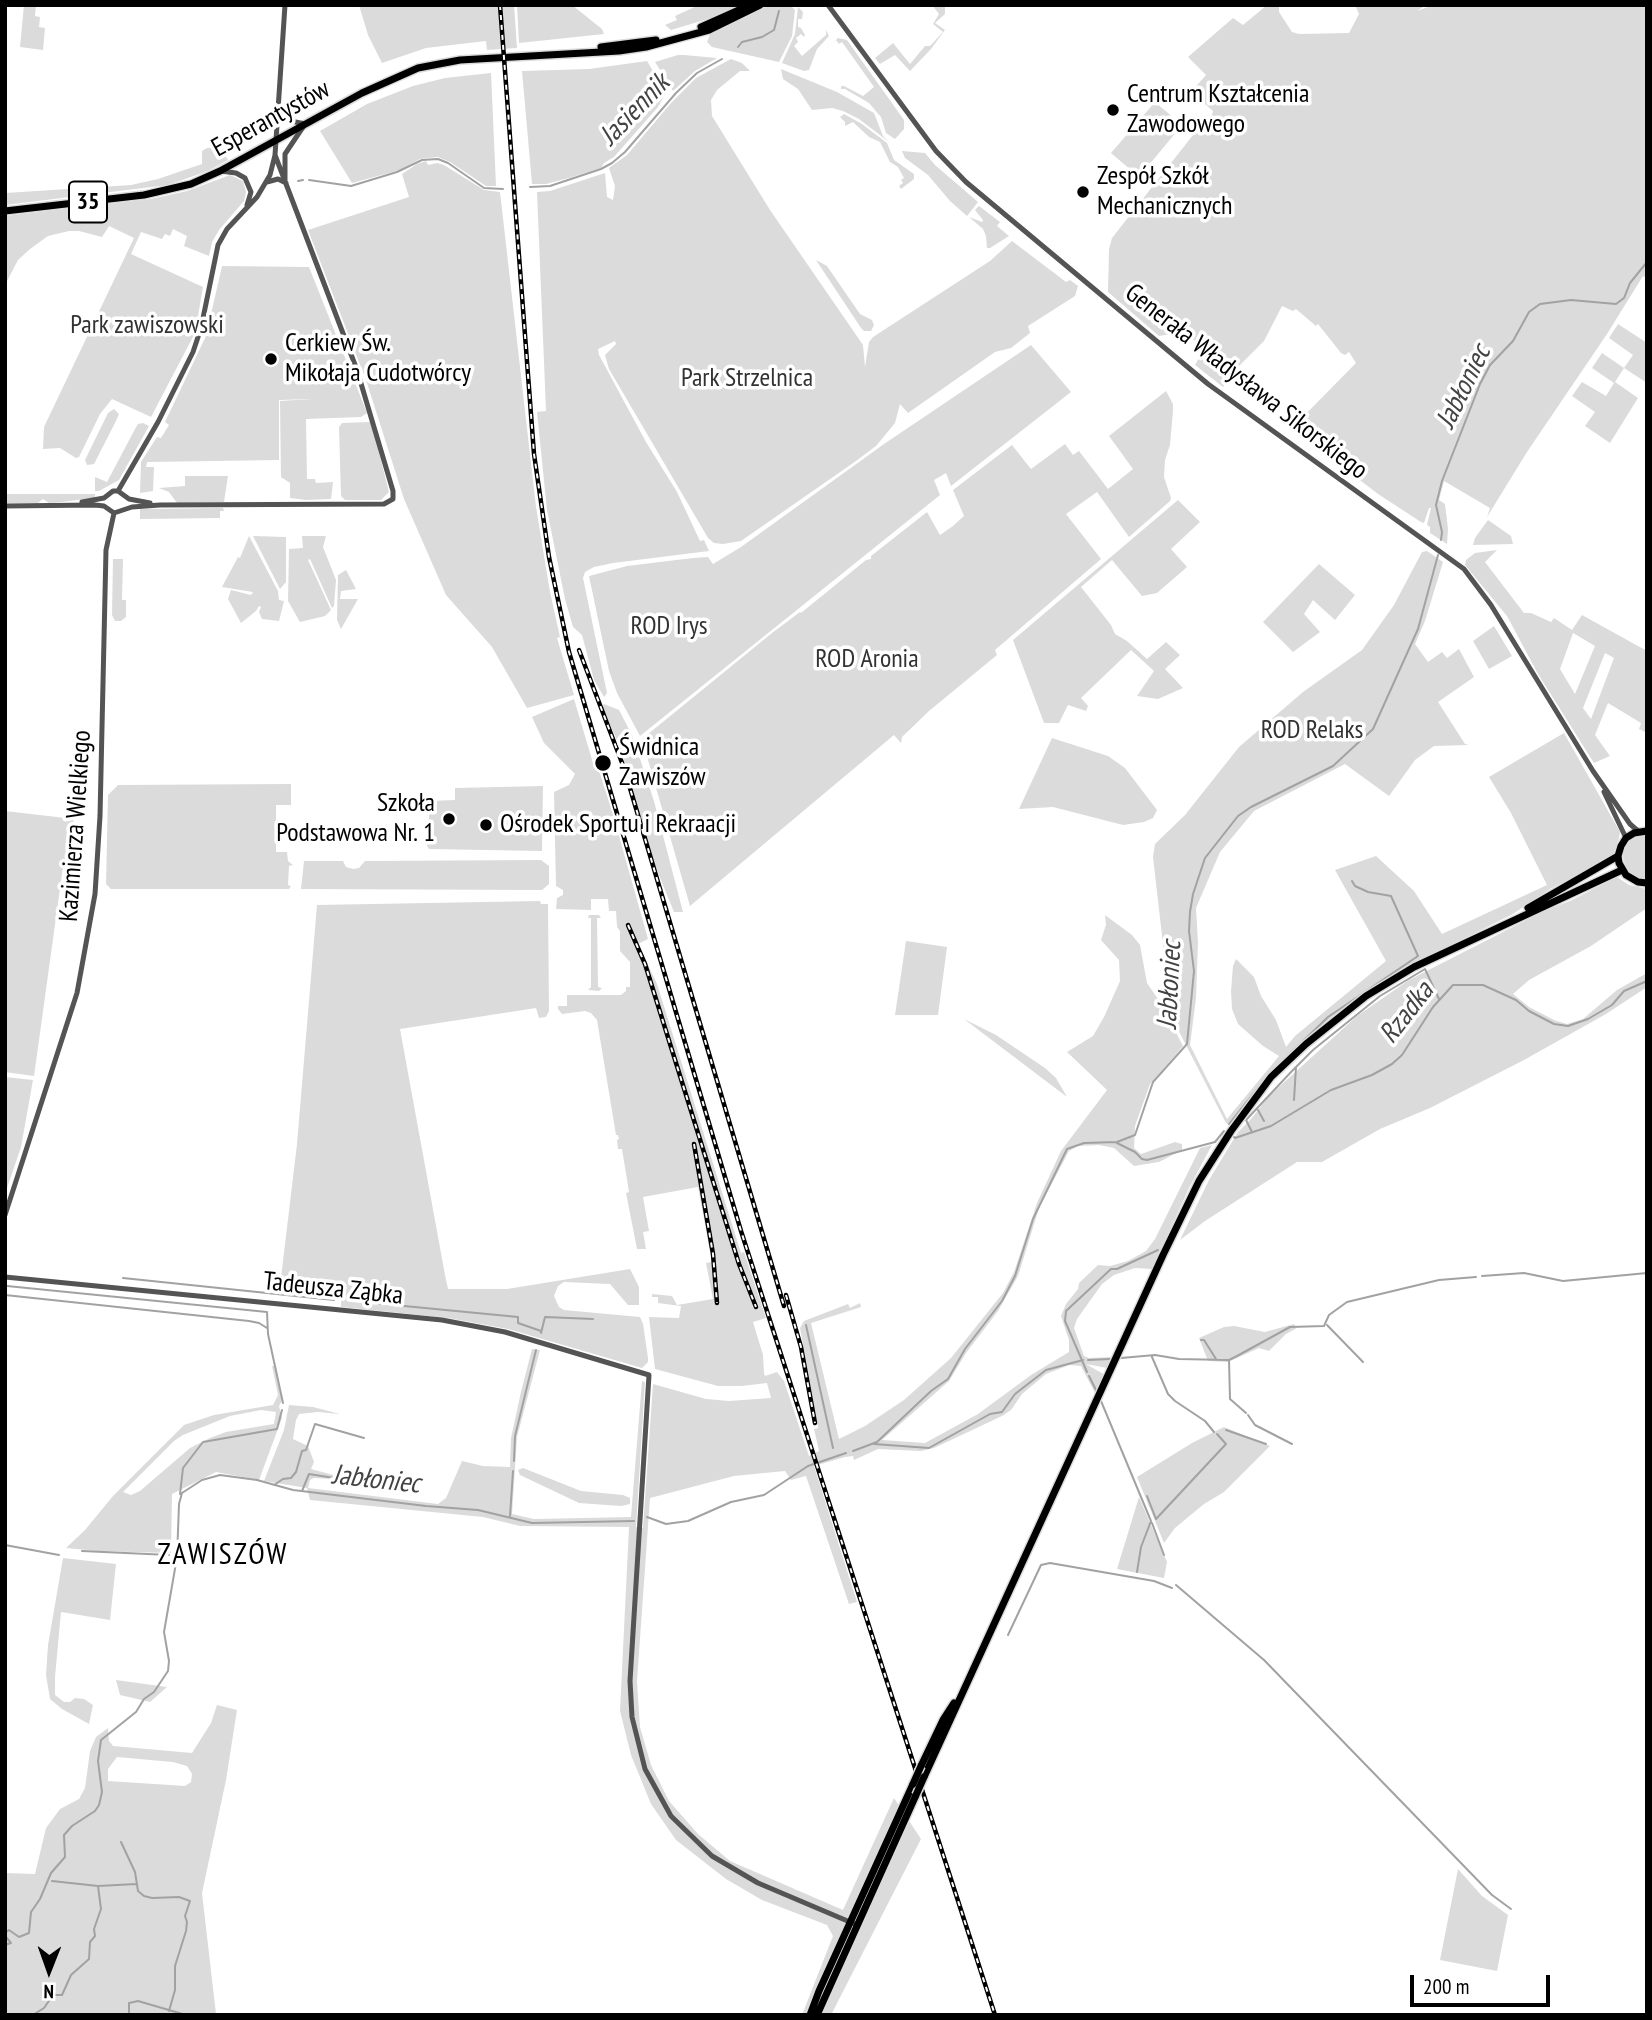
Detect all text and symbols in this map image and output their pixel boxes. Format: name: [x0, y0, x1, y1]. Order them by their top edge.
water label: Jasiennik: [593, 67, 677, 153]
street label: Esperantystów: [207, 74, 335, 164]
place label: Centrum Kształcenia Zawodowego: [1127, 79, 1309, 140]
marker: Centrum Kształcenia Zawodowego: [1105, 102, 1121, 118]
place label: Zespół Szkół Mechanicznych: [1097, 161, 1232, 222]
road number: 35: [69, 182, 107, 222]
marker: Zespół Szkół Mechanicznych: [1075, 184, 1091, 200]
street label: Generała Władysława Sikorskiego: [1119, 278, 1373, 486]
park label: Park zawiszowski: [70, 310, 224, 342]
place label: Cerkiew Św. Mikołaja Cudotwórcy: [285, 328, 471, 390]
water label: Jabłoniec: [1430, 340, 1498, 434]
marker: Cerkiew Św. Mikołaja Cudotwórcy: [263, 351, 279, 367]
park label: Park Strzelnica: [681, 363, 813, 395]
park label: ROD Irys: [631, 611, 707, 643]
park label: ROD Aronia: [815, 644, 919, 676]
park label: ROD Relaks: [1261, 715, 1363, 747]
street label: Kazimierza Wielkiego: [54, 729, 98, 923]
place label: Świdnica Zawiszów: [619, 732, 706, 794]
marker: Świdnica Zawiszów: [593, 753, 613, 773]
place label: Szkoła Podstawowa Nr. 1: [276, 788, 435, 850]
place label: Ośrodek Sportu i Rekraacji: [500, 809, 736, 841]
marker: Szkoła Podstawowa Nr. 1: [441, 811, 457, 827]
marker: Ośrodek Sportu i Rekraacji: [478, 817, 494, 833]
water label: Jabłoniec: [1151, 940, 1189, 1030]
water label: Rzadka: [1373, 976, 1441, 1050]
street label: Tadeusza Ząbka: [262, 1266, 404, 1312]
water label: Jabłoniec: [330, 1459, 422, 1501]
district label: ZAWISZÓW: [159, 1537, 287, 1573]
north arrow: [14, 1936, 84, 2006]
scale bar: [1414, 1960, 1554, 2004]
text: 200 m: [1423, 1973, 1469, 2000]
text: N: [43, 1980, 54, 2004]

